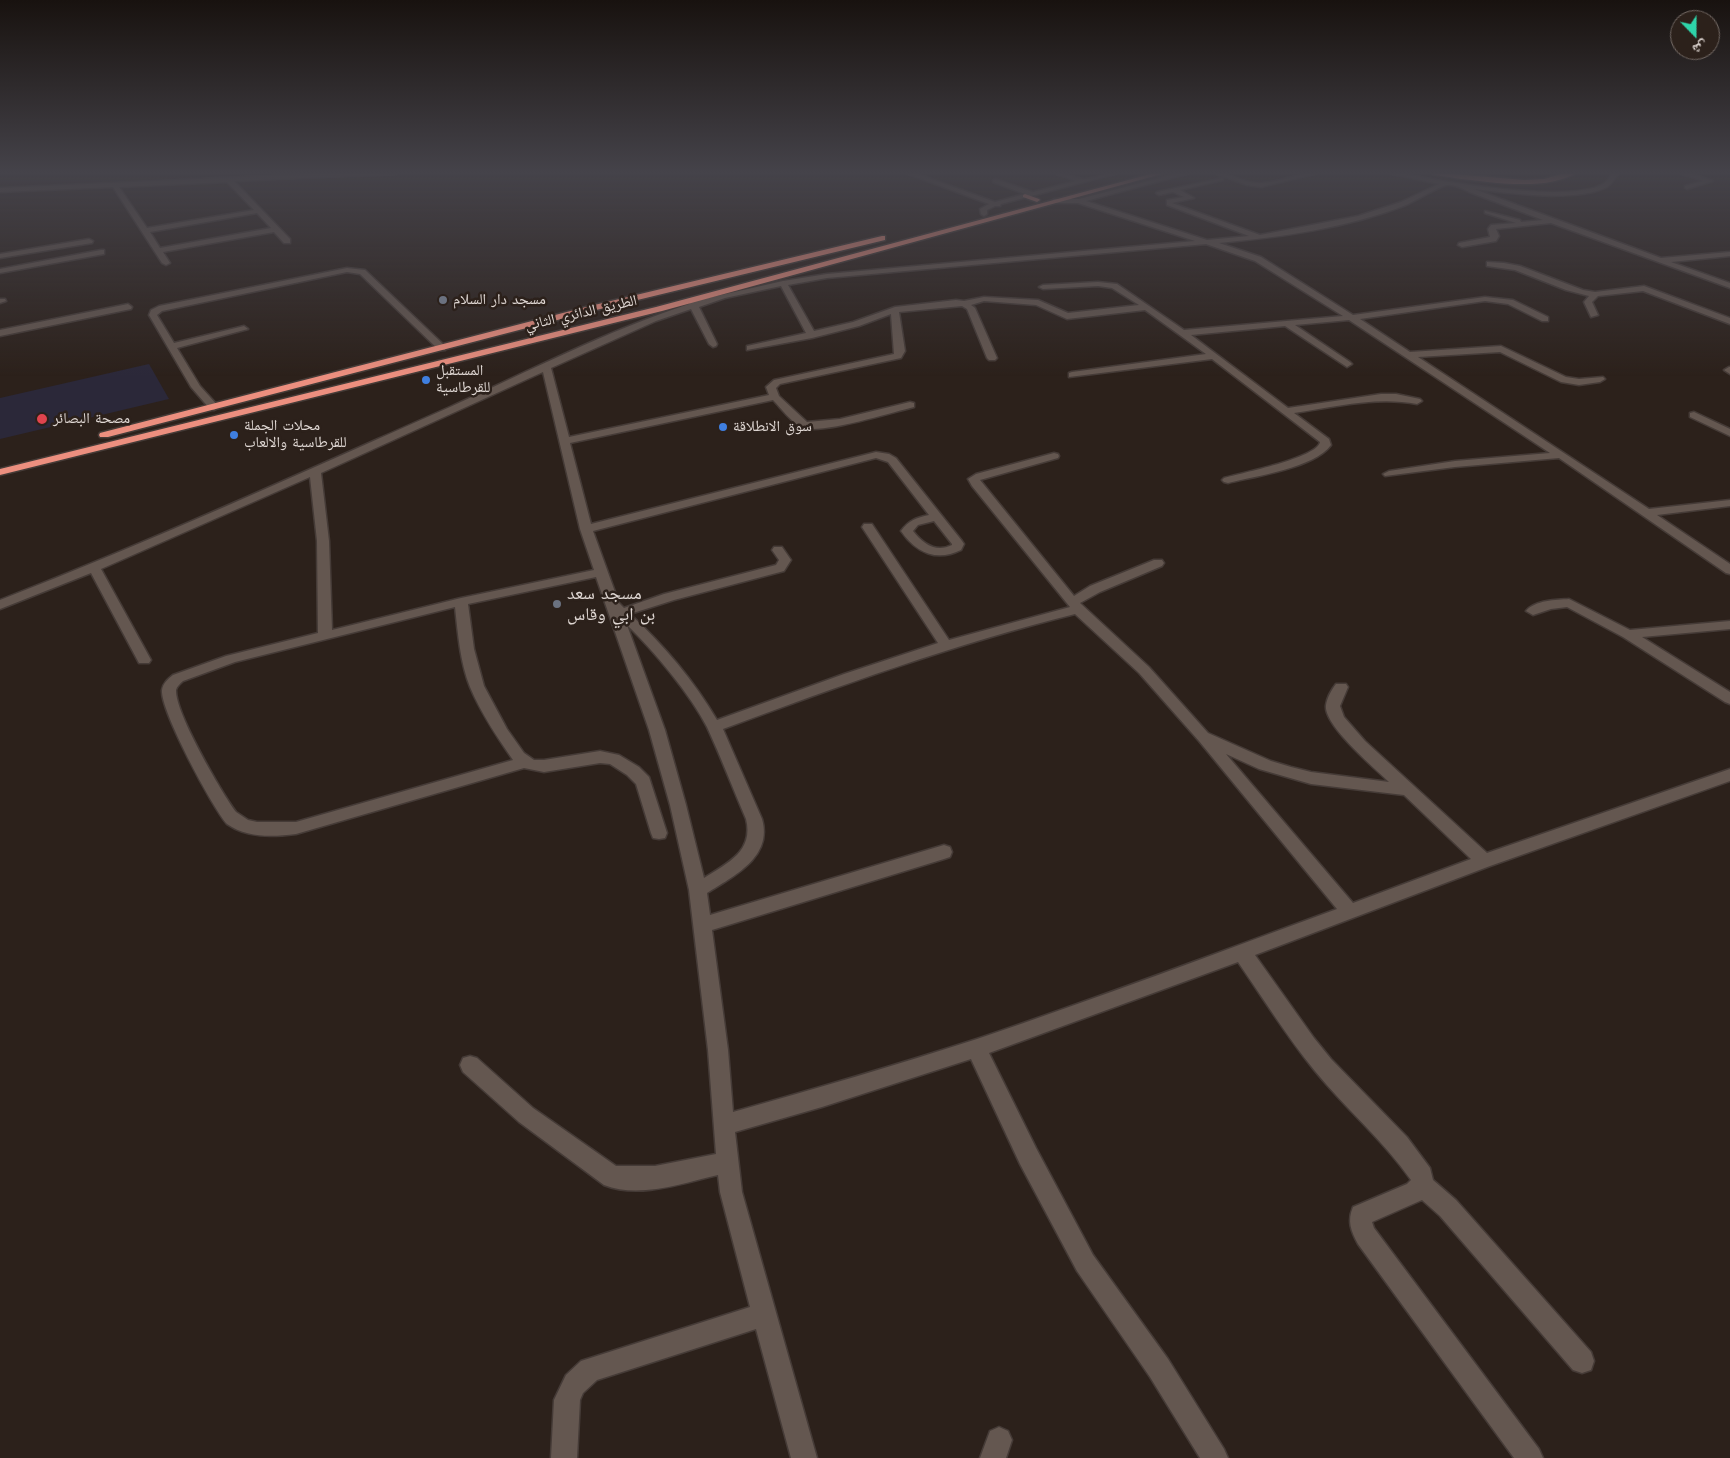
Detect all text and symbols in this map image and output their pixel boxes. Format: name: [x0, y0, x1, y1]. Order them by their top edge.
north arrow: [1670, 10, 1720, 60]
text: ش: [1690, 38, 1710, 58]
place label: مسجد دار السلام: [453, 291, 546, 309]
street label: الطريق الدائري الثاني: [523, 291, 639, 335]
marker: مسجد دار السلام: [437, 294, 449, 306]
place label: المستقبل للقرطاسية: [436, 362, 490, 397]
marker: المستقبل للقرطاسية: [420, 374, 432, 386]
place label: مصحة البصائر: [53, 410, 130, 428]
marker: مصحة البصائر: [35, 412, 49, 426]
place label: محلات الجملة للقرطاسية والالعاب: [244, 417, 347, 452]
place label: سوق الانطلاقة: [733, 418, 812, 436]
marker: سوق الانطلاقة: [717, 421, 729, 433]
marker: محلات الجملة للقرطاسية والالعاب: [228, 429, 240, 441]
place label: مسجد سعد بن ابي وقاس: [567, 583, 655, 626]
marker: مسجد سعد بن ابي وقاس: [551, 598, 563, 610]

